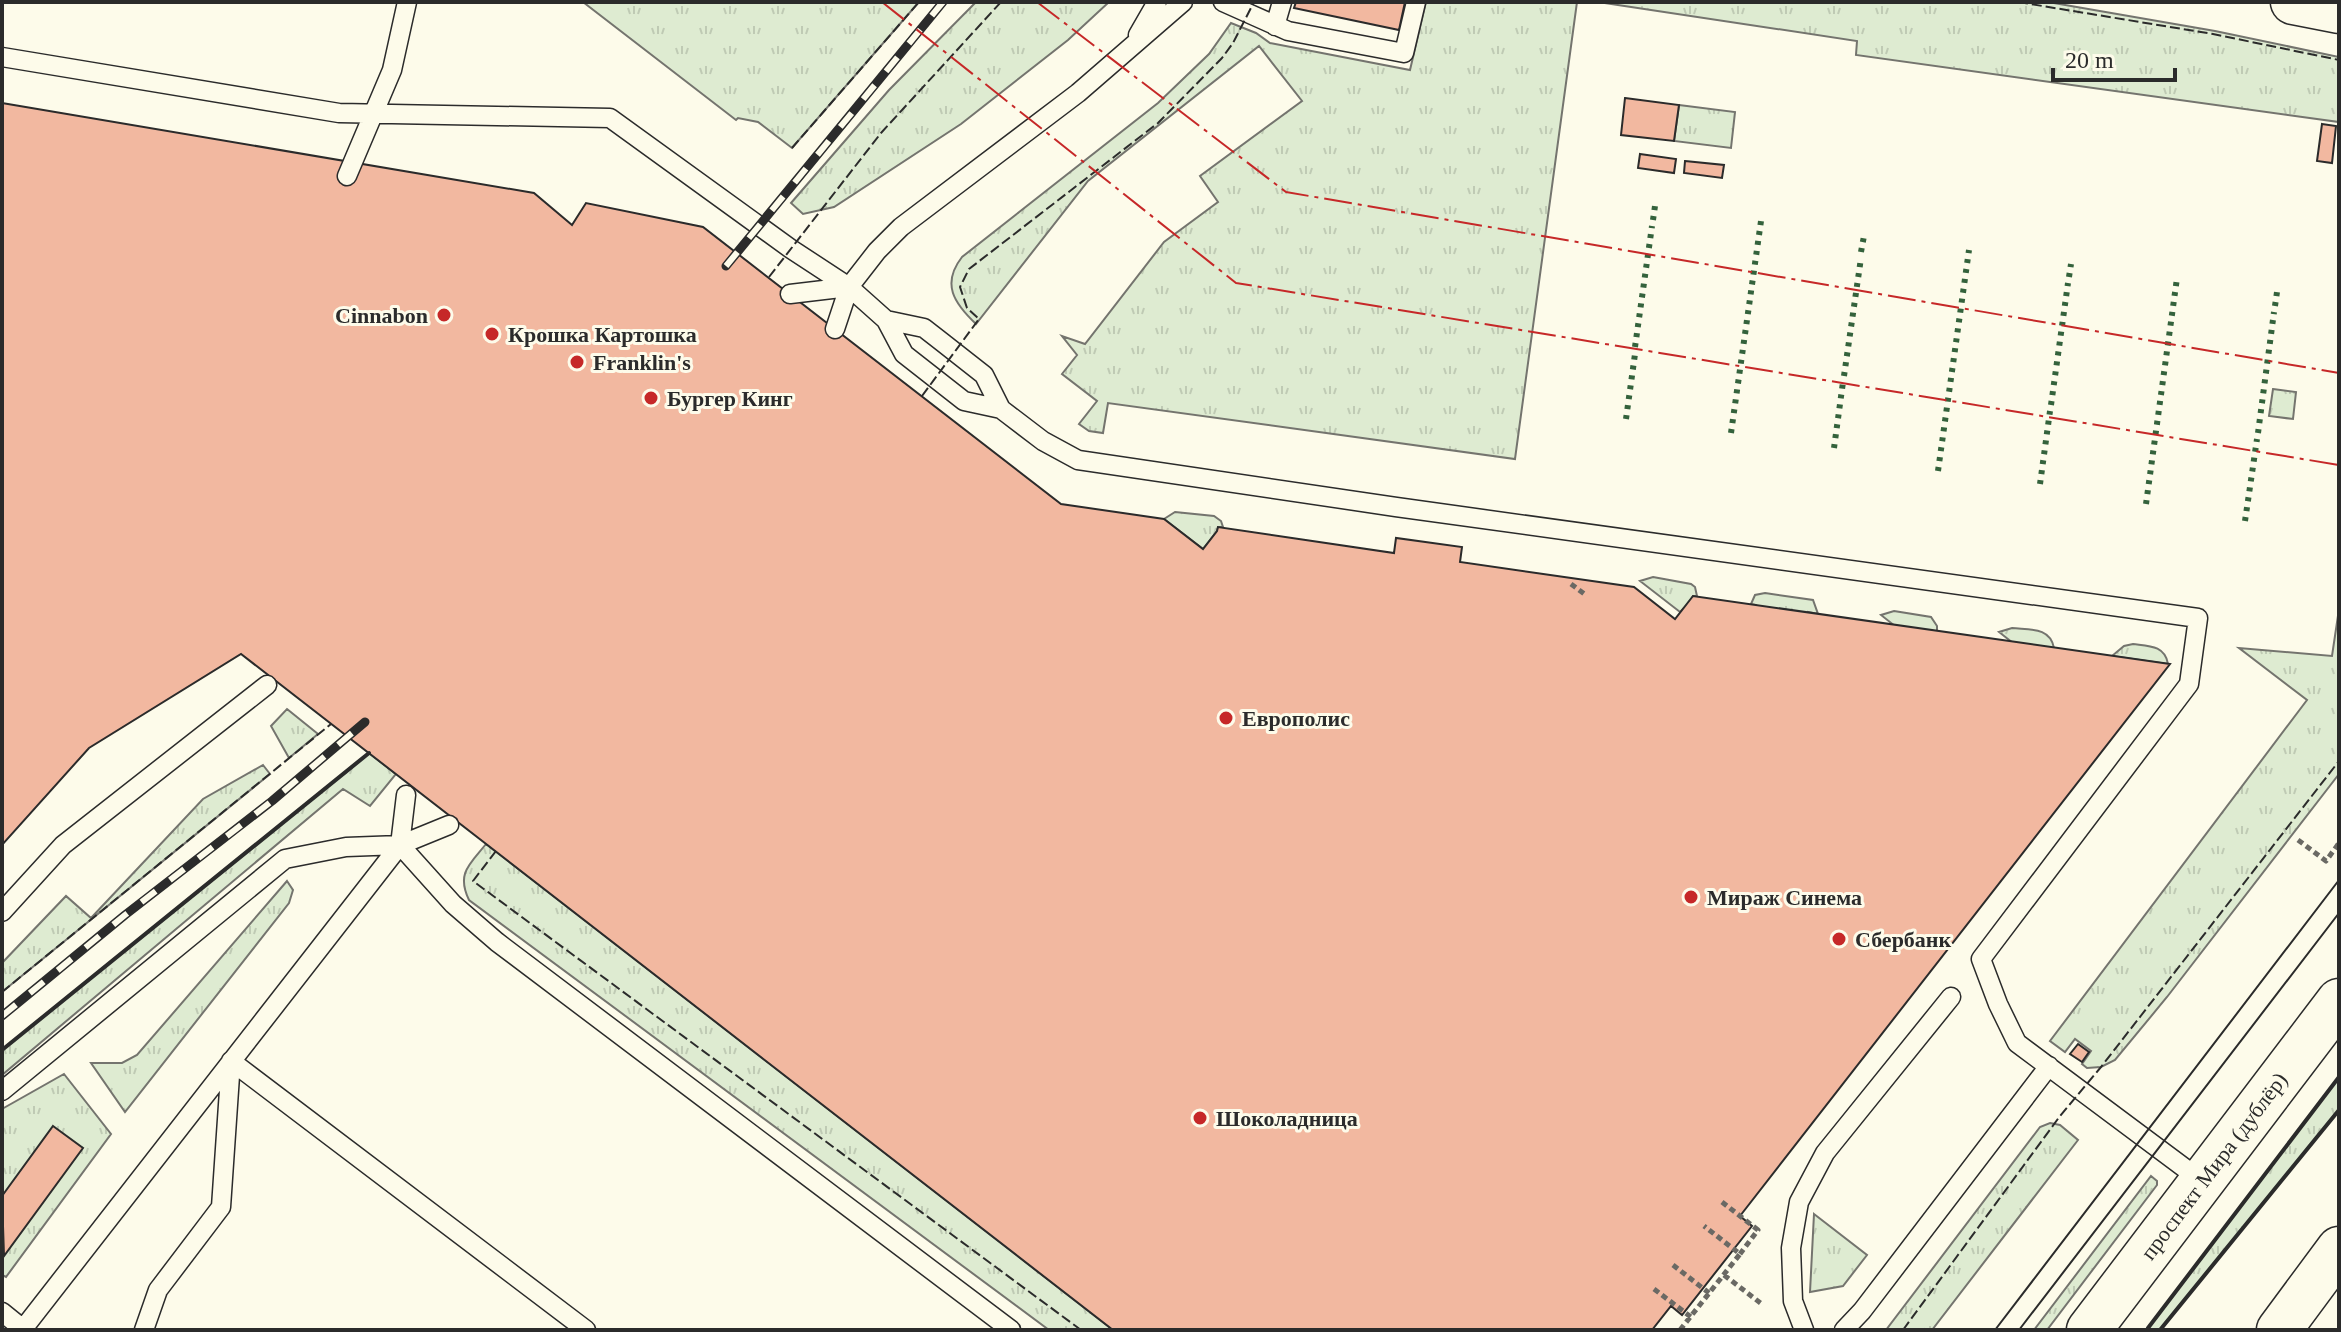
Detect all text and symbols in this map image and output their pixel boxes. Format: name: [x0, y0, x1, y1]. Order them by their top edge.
scale bar: [2053, 32, 2175, 82]
text: 20 m: [2065, 47, 2114, 73]
place label: Cinnabon: [335, 303, 428, 328]
marker: Cinnabon: [435, 306, 453, 324]
place label: Крошка Картошка: [508, 322, 697, 347]
marker: Крошка Картошка: [483, 325, 501, 343]
place label: Franklin's: [593, 350, 691, 375]
marker: Franklin's: [568, 353, 586, 371]
place label: Бургер Кинг: [667, 386, 793, 411]
marker: Бургер Кинг: [642, 389, 660, 407]
place label: Европолис: [1242, 706, 1350, 731]
marker: Европолис: [1217, 709, 1235, 727]
place label: Мираж Синема: [1707, 885, 1862, 910]
marker: Мираж Синема: [1682, 888, 1700, 906]
place label: Сбербанк: [1855, 927, 1952, 952]
marker: Сбербанк: [1830, 930, 1848, 948]
street label: проспект Мира (дублёр): [2136, 1068, 2292, 1264]
place label: Шоколадница: [1216, 1106, 1358, 1131]
marker: Шоколадница: [1191, 1109, 1209, 1127]

